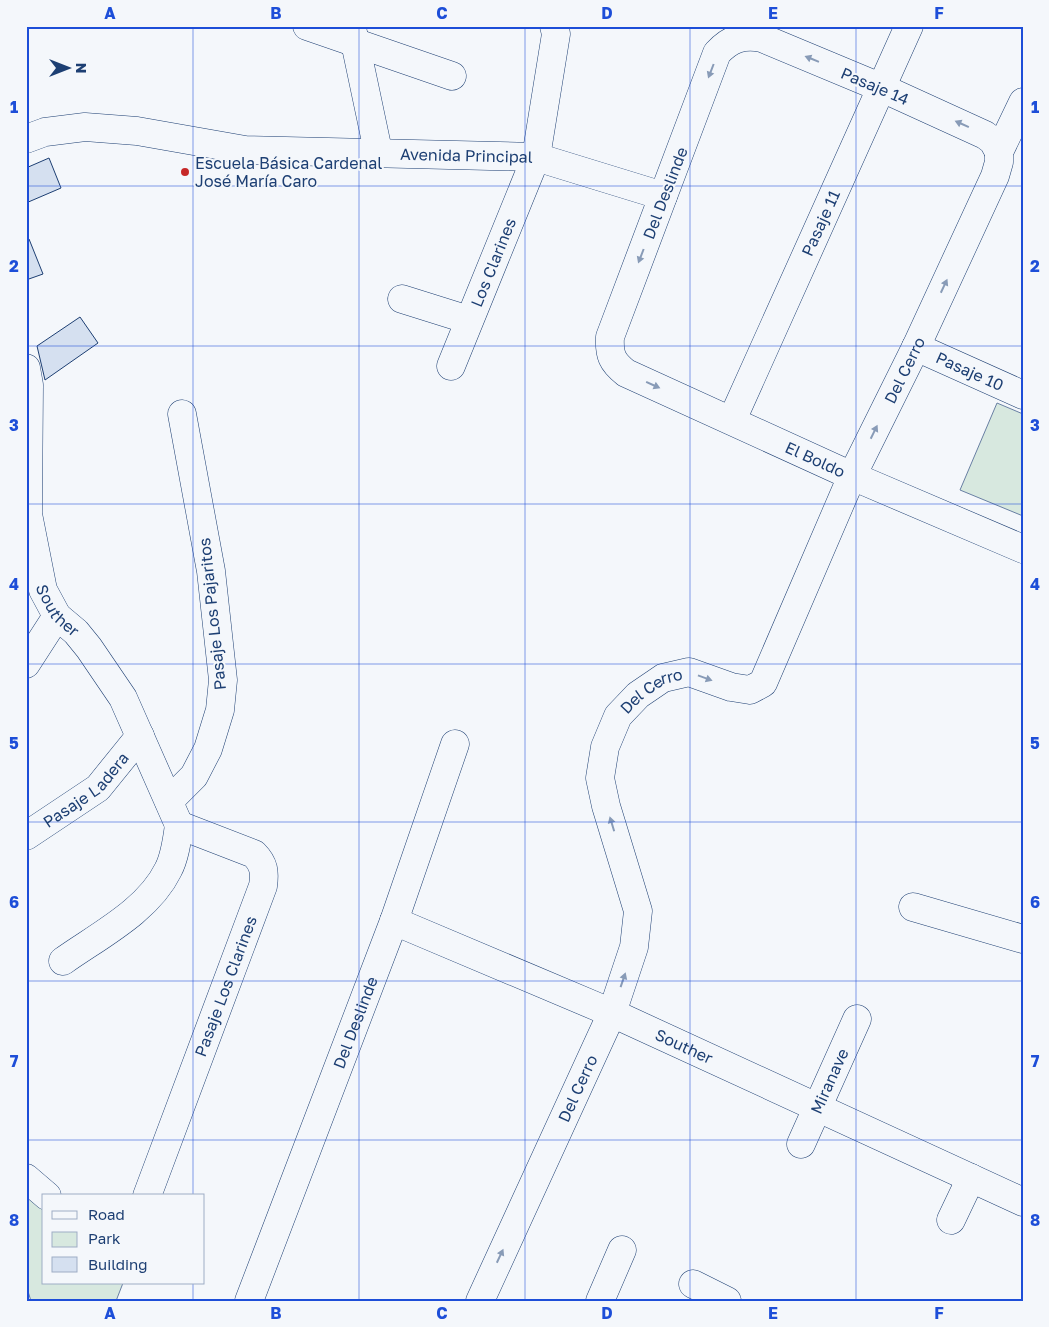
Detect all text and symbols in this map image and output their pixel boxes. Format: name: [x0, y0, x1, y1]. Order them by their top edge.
text: A: [104, 3, 116, 23]
text: B: [270, 3, 282, 23]
text: C: [436, 3, 448, 23]
text: D: [601, 3, 613, 23]
text: E: [768, 3, 778, 23]
text: F: [934, 3, 944, 23]
north arrow: [42, 42, 92, 92]
one-way arrow: [805, 55, 820, 63]
text: N: [73, 63, 90, 73]
street label: Pasaje 14: [838, 63, 912, 109]
one-way arrow: [706, 64, 714, 79]
text: 1: [10, 97, 18, 117]
text: 1: [1031, 97, 1039, 117]
one-way arrow: [955, 119, 969, 127]
street label: Avenida Principal: [400, 144, 533, 167]
street label: Del Deslinde: [638, 144, 692, 242]
place label: Escuela Básica Cardenal José María Caro: [195, 153, 383, 191]
marker: Escuela Básica Cardenal José María Caro: [179, 166, 191, 178]
street label: Pasaje 11: [797, 187, 844, 259]
street label: Los Clarines: [466, 215, 520, 310]
one-way arrow: [636, 249, 644, 263]
text: 2: [9, 256, 19, 276]
text: 2: [1030, 256, 1040, 276]
one-way arrow: [941, 279, 949, 293]
street label: Del Cerro: [880, 334, 929, 407]
street label: Pasaje 10: [933, 347, 1007, 395]
one-way arrow: [646, 381, 660, 389]
text: 3: [9, 415, 19, 435]
text: 3: [1030, 415, 1040, 435]
one-way arrow: [870, 425, 878, 439]
street label: El Boldo: [782, 437, 848, 482]
street label: Pasaje Los Pajaritos: [194, 537, 230, 691]
text: 4: [9, 574, 19, 594]
text: 4: [1030, 574, 1040, 594]
street label: Souther: [32, 583, 84, 641]
street label: Del Cerro: [616, 664, 684, 718]
one-way arrow: [698, 674, 713, 682]
text: 5: [9, 733, 19, 753]
text: 5: [1030, 733, 1040, 753]
street label: Pasaje Ladera: [39, 748, 133, 832]
one-way arrow: [607, 816, 615, 831]
text: 6: [9, 892, 19, 912]
text: 6: [1030, 892, 1040, 912]
street label: Pasaje Los Clarines: [190, 913, 261, 1059]
one-way arrow: [619, 972, 627, 987]
street label: Del Deslinde: [329, 974, 382, 1071]
street label: Souther: [652, 1024, 716, 1068]
street label: Miranave: [806, 1045, 853, 1117]
text: 7: [10, 1051, 19, 1071]
street label: Del Cerro: [553, 1051, 602, 1125]
text: 7: [1031, 1051, 1040, 1071]
legend: [42, 1194, 205, 1284]
text: Road: [88, 1205, 125, 1223]
text: 8: [9, 1210, 19, 1230]
text: 8: [1030, 1210, 1040, 1230]
text: Park: [88, 1229, 121, 1247]
one-way arrow: [496, 1249, 504, 1263]
text: Building: [88, 1255, 148, 1273]
text: A: [104, 1303, 116, 1323]
text: B: [270, 1303, 282, 1323]
text: C: [436, 1303, 448, 1323]
text: D: [601, 1303, 613, 1323]
text: E: [768, 1303, 778, 1323]
text: F: [934, 1303, 944, 1323]

